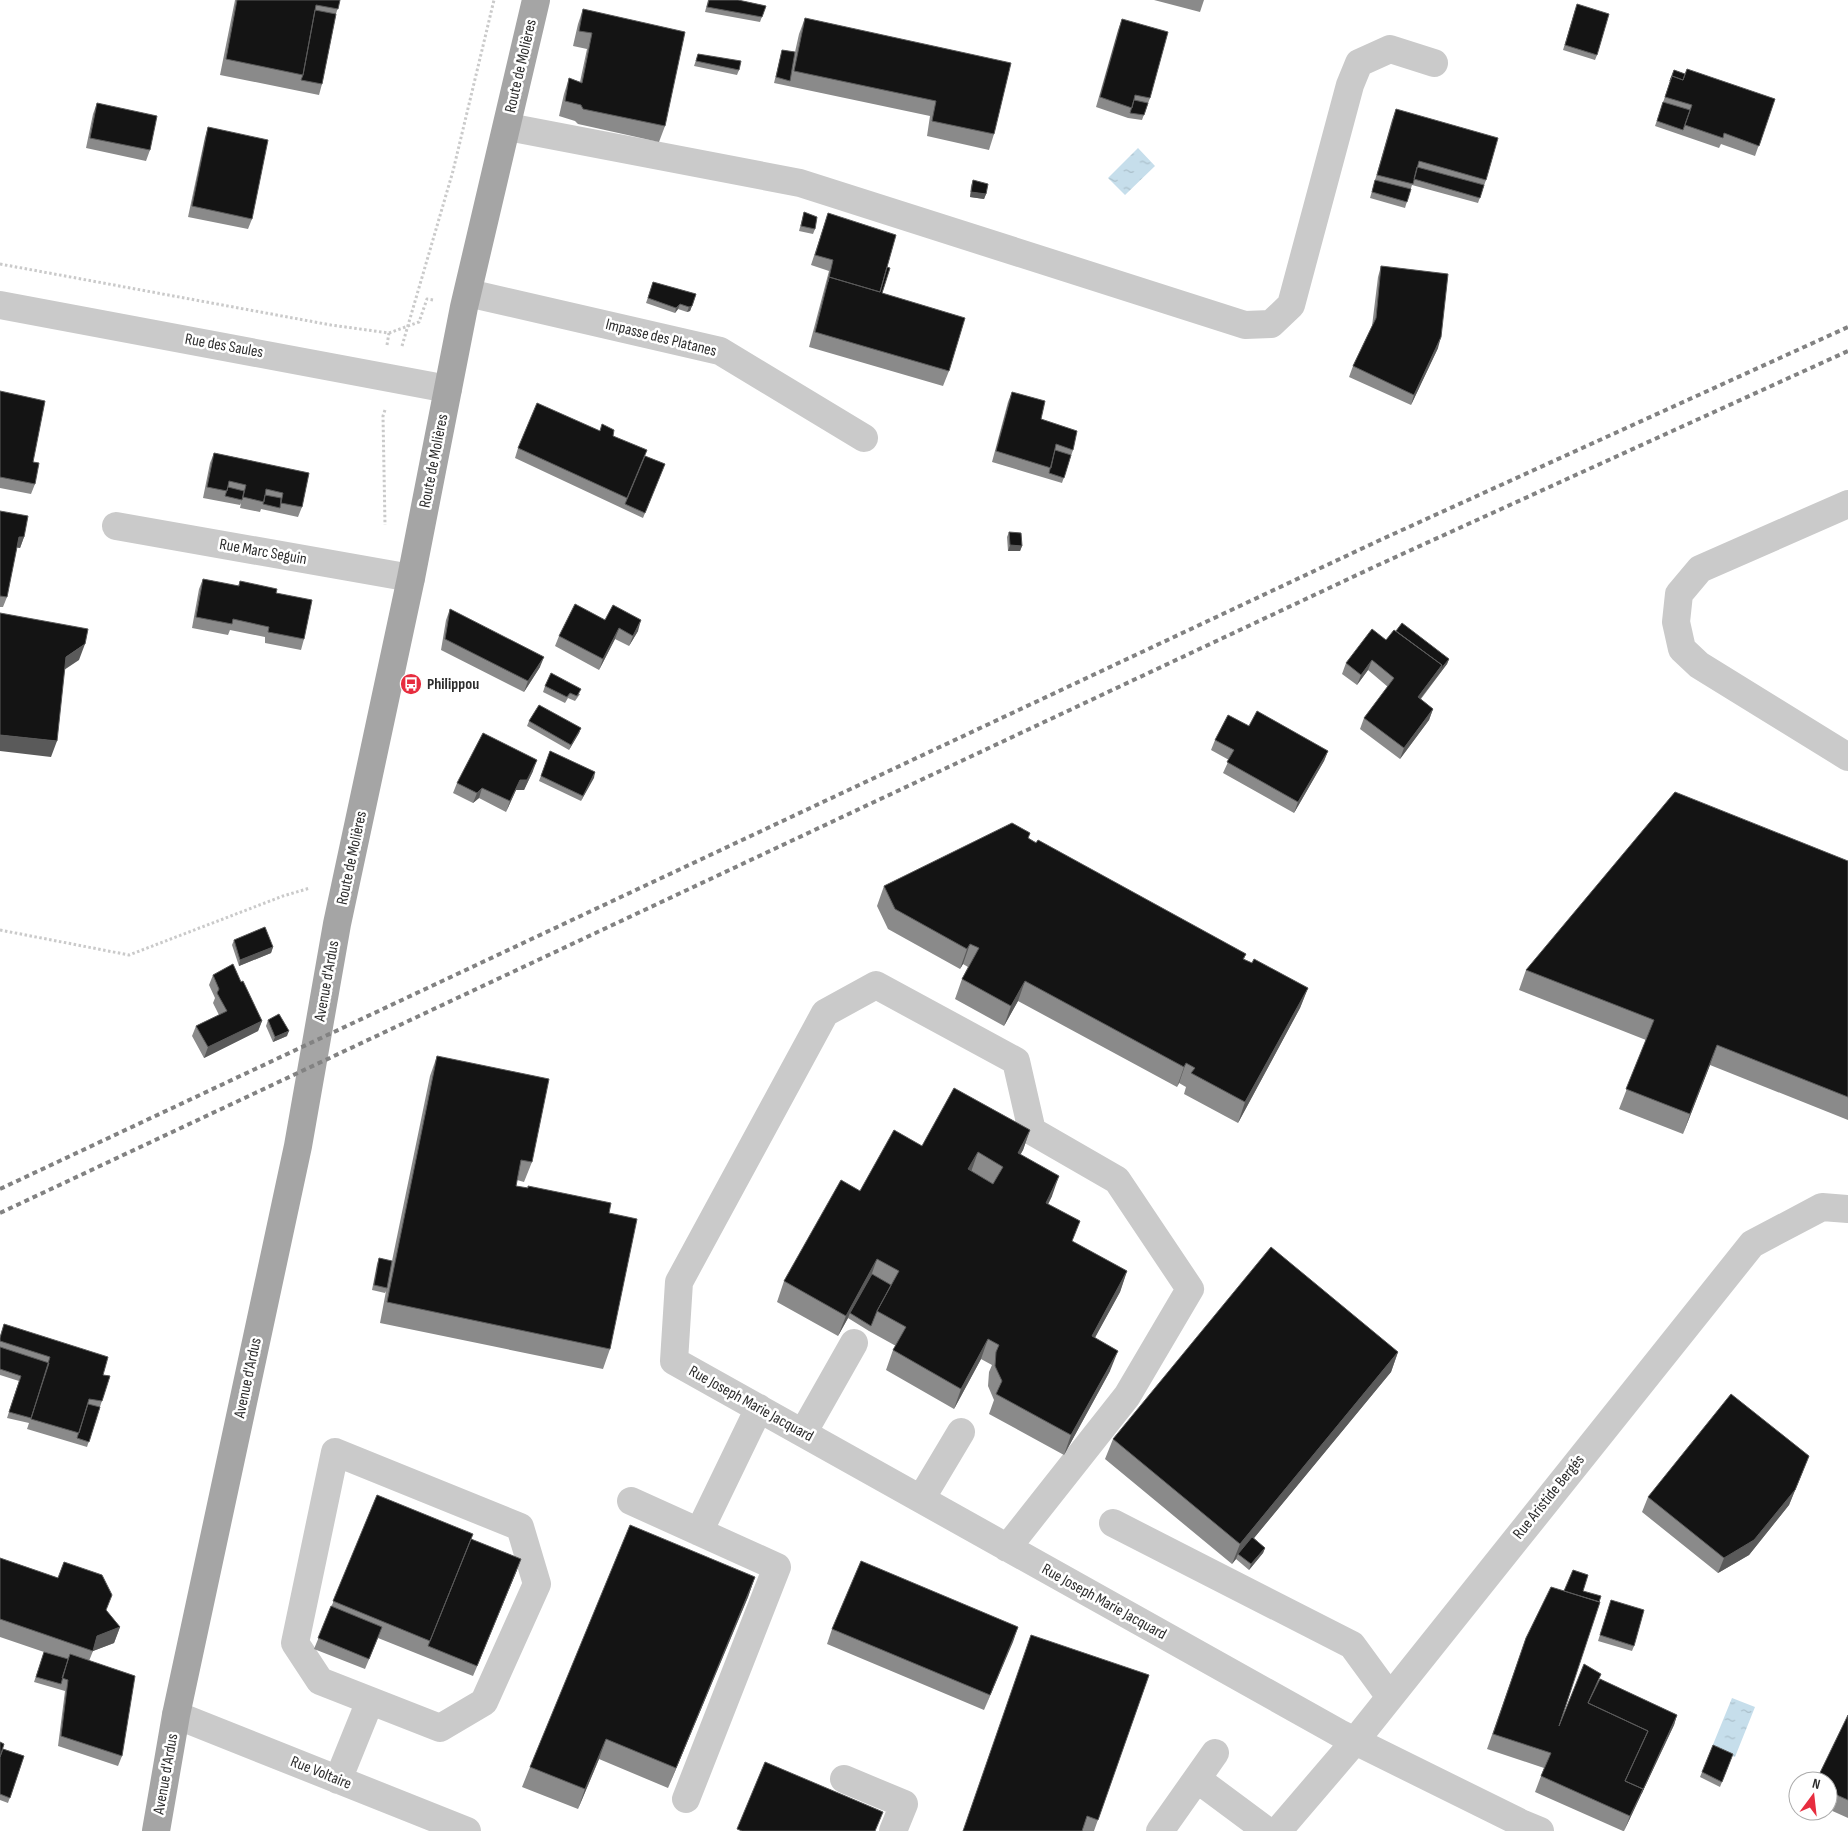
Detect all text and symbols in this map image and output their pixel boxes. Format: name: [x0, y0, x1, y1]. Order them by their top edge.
street label: Route de Molières: [501, 17, 541, 115]
street label: Impasse des Platanes: [603, 315, 719, 361]
street label: Rue des Saules: [183, 330, 265, 362]
street label: Route de Molières: [416, 412, 452, 510]
street label: Rue Marc Seguin: [218, 535, 308, 569]
bus stop icon: Philippou: [399, 672, 423, 696]
place label: Philippou: [427, 675, 479, 694]
street label: Route de Molières: [333, 809, 371, 907]
street label: Avenue d'Ardus: [310, 939, 343, 1024]
street label: Avenue d'Ardus: [230, 1336, 266, 1421]
street label: Rue Joseph Marie Jacquard: [685, 1362, 817, 1446]
street label: Rue Aristide Bergés: [1509, 1451, 1589, 1543]
street label: Rue Joseph Marie Jacquard: [1038, 1560, 1170, 1644]
street label: Avenue d'Ardus: [149, 1732, 182, 1817]
street label: Rue Voltaire: [288, 1752, 354, 1794]
north arrow: [1788, 1771, 1838, 1821]
text: N: [1810, 1775, 1822, 1793]

